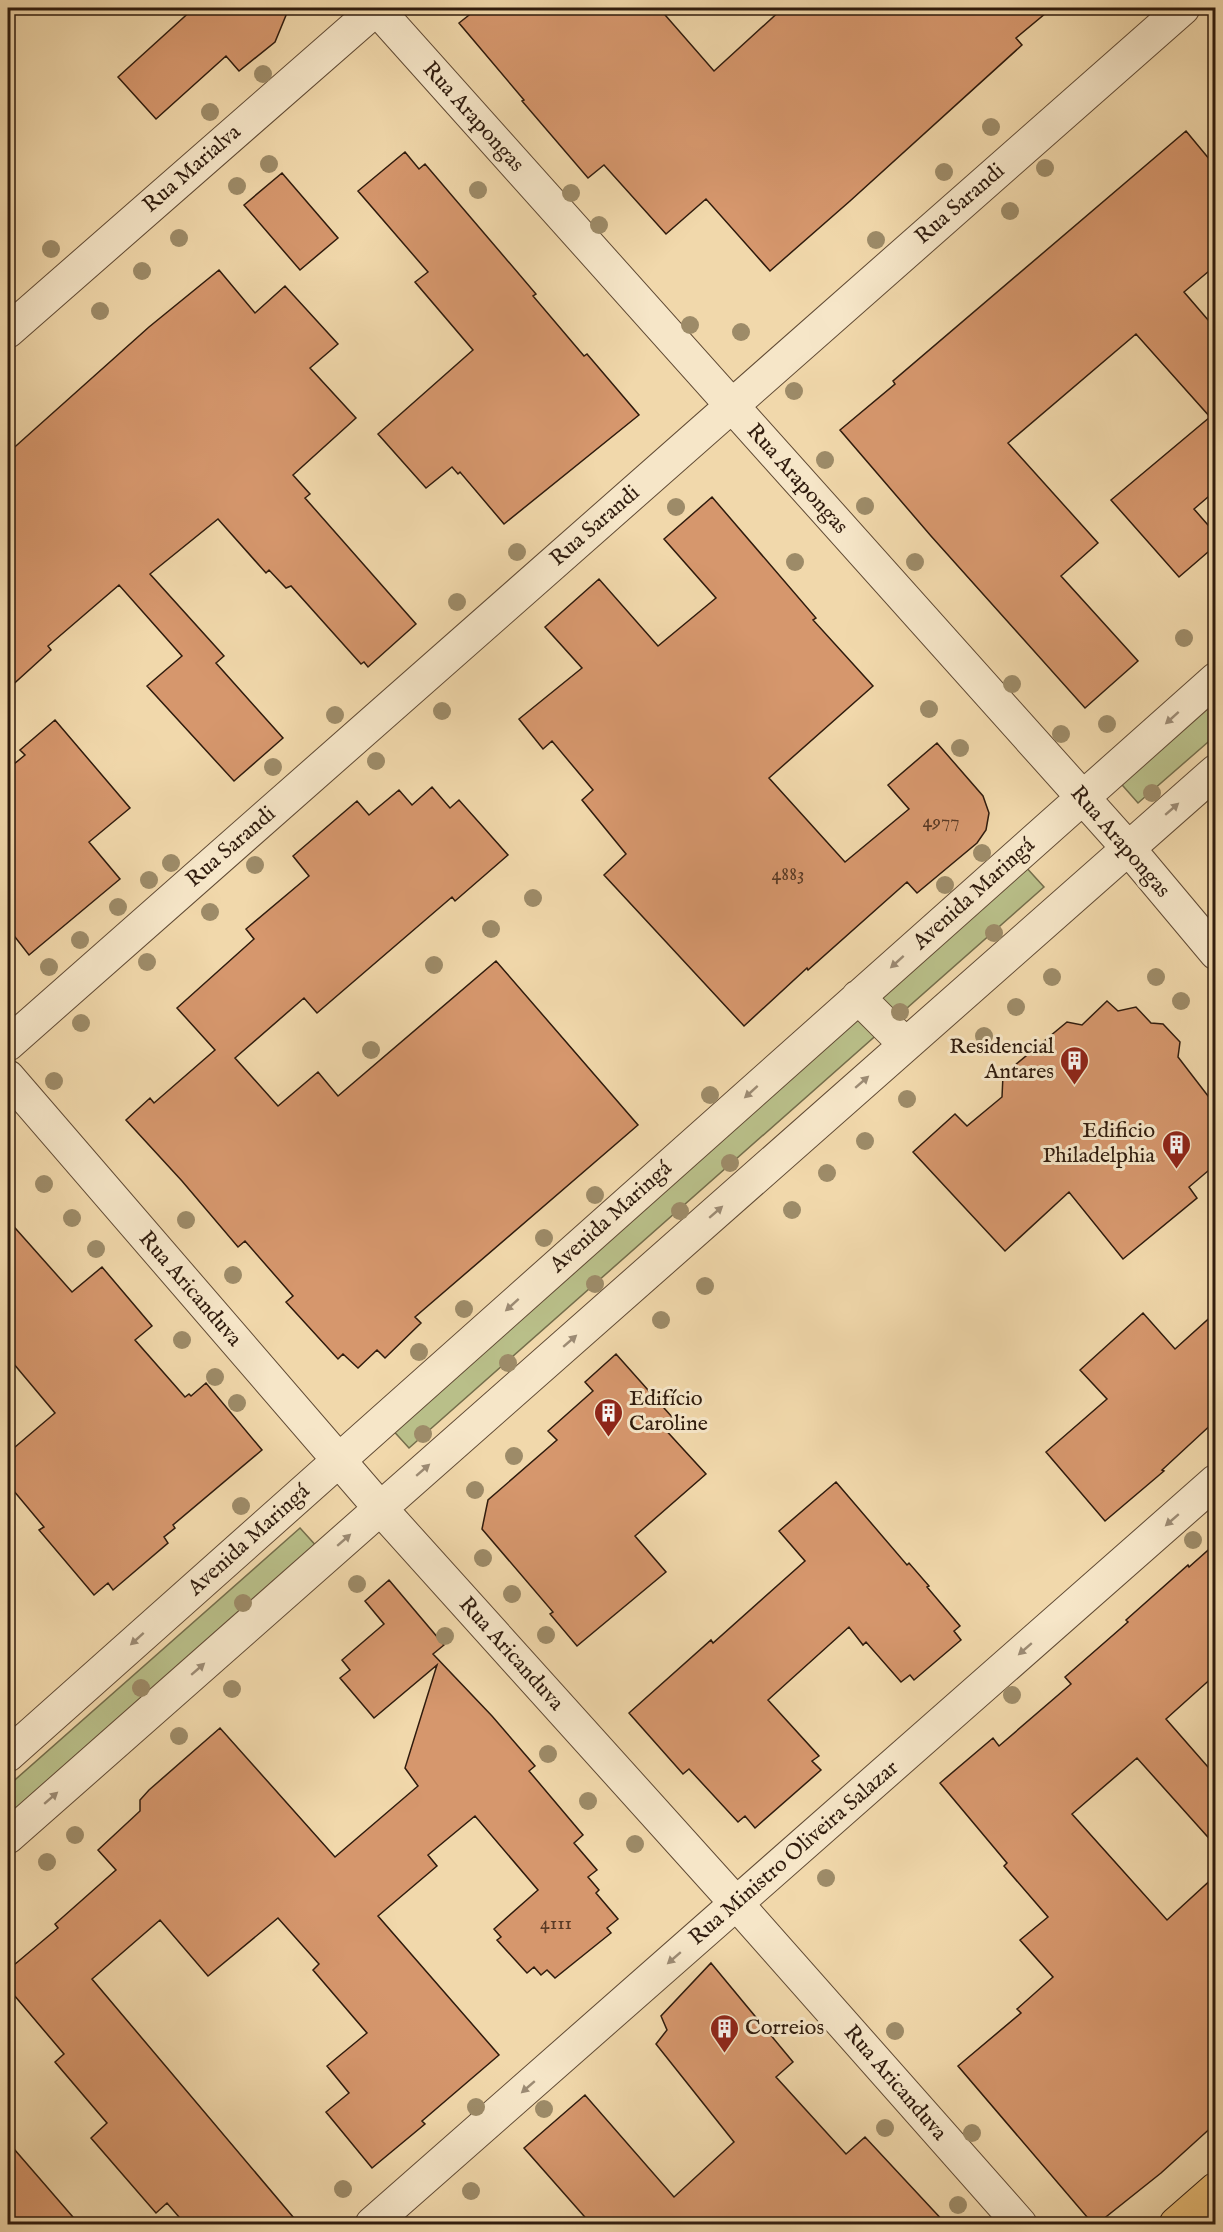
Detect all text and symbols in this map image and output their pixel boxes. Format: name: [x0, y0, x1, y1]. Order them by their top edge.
street label: Rua Arapongas: [416, 56, 530, 178]
street label: Rua Marialva: [137, 118, 247, 219]
street label: Rua Sarandi: [909, 157, 1011, 251]
street label: Rua Arapongas: [740, 418, 854, 540]
street label: Rua Sarandi: [544, 479, 646, 573]
one-way arrow: [1165, 711, 1180, 724]
street label: Rua Arapongas: [1064, 780, 1176, 904]
street label: Rua Sarandi: [180, 800, 282, 894]
one-way arrow: [1164, 803, 1179, 816]
house number: 4977: [922, 809, 960, 834]
street label: Avenida Maringá: [906, 831, 1041, 957]
house number: 4883: [772, 862, 804, 887]
one-way arrow: [890, 955, 905, 968]
place label: Residencial Antares: [949, 1033, 1054, 1086]
building icon: Residencial Antares: [1059, 1044, 1091, 1086]
one-way arrow: [854, 1076, 870, 1089]
one-way arrow: [744, 1085, 759, 1099]
place label: Edificio Philadelphia: [1042, 1117, 1155, 1170]
building icon: Edificio Philadelphia: [1160, 1128, 1192, 1170]
street label: Avenida Maringá: [543, 1154, 678, 1280]
one-way arrow: [708, 1205, 724, 1218]
street label: Rua Aricanduva: [132, 1225, 248, 1353]
one-way arrow: [505, 1298, 520, 1311]
one-way arrow: [562, 1335, 577, 1348]
place label: Edifício Caroline: [629, 1385, 708, 1438]
building icon: Edifício Caroline: [592, 1396, 624, 1438]
one-way arrow: [416, 1463, 431, 1477]
street label: Avenida Maringá: [181, 1477, 316, 1603]
one-way arrow: [1164, 1513, 1179, 1527]
one-way arrow: [336, 1534, 351, 1547]
street label: Rua Aricanduva: [452, 1591, 570, 1717]
one-way arrow: [130, 1632, 145, 1645]
one-way arrow: [1017, 1642, 1033, 1655]
one-way arrow: [190, 1662, 205, 1676]
street label: Rua Ministro Oliveira Salazar: [683, 1754, 905, 1952]
one-way arrow: [43, 1792, 58, 1805]
house number: 4111: [540, 1911, 572, 1936]
one-way arrow: [667, 1951, 682, 1964]
building icon: Correios: [708, 2012, 740, 2054]
place label: Correios: [745, 2014, 824, 2042]
street label: Rua Aricanduva: [837, 2019, 953, 2147]
one-way arrow: [521, 2080, 536, 2093]

